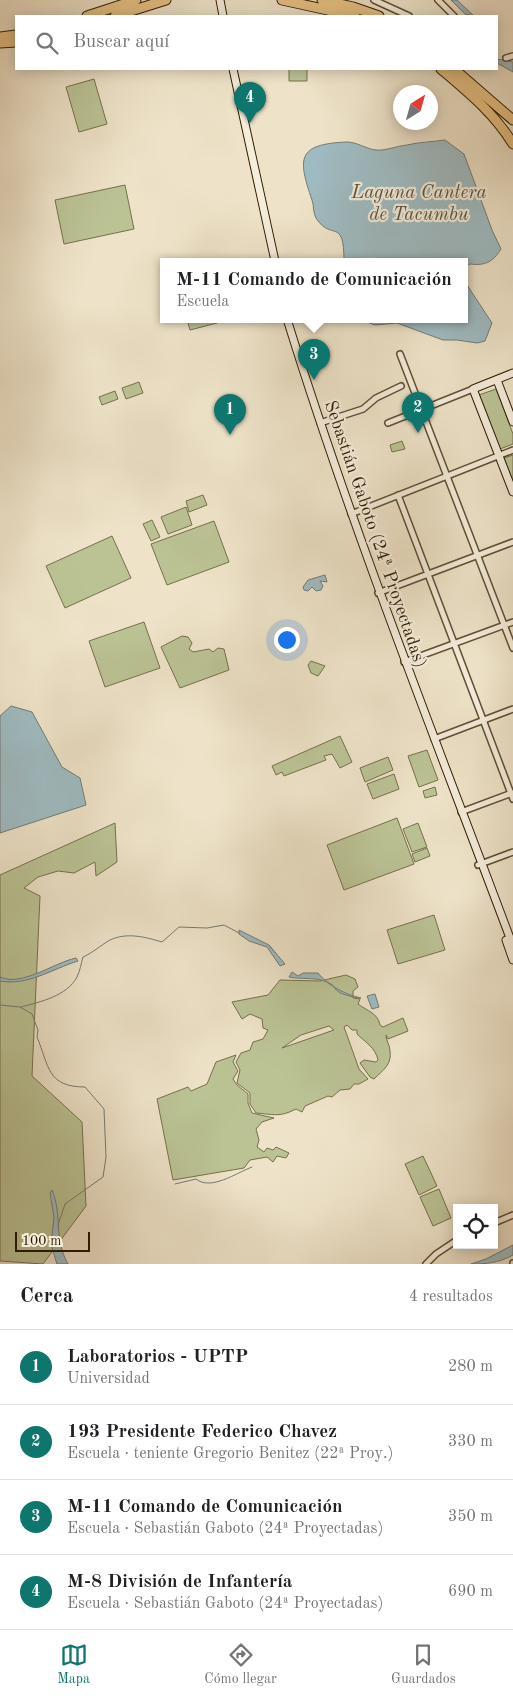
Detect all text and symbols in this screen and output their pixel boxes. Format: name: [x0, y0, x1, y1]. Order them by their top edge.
search box: [15, 15, 498, 70]
icon: search: [33, 29, 61, 57]
text: Buscar aquí: [73, 33, 169, 52]
pin: 4: [234, 82, 266, 123]
north arrow: [393, 85, 438, 130]
water label: Laguna Cantera de Tacumbu: [350, 184, 487, 225]
popup: [160, 258, 468, 323]
text: M-11 Comando de Comunicación: [176, 271, 452, 290]
text: Escuela: [176, 294, 229, 310]
pin: 3: [298, 339, 330, 380]
pin: 2: [402, 392, 434, 433]
pin: 1: [214, 394, 246, 435]
street label: Sebastián Gaboto (24ª Proyectadas): [320, 398, 432, 670]
your location: [274, 627, 300, 653]
map controls: [453, 1204, 498, 1249]
button: locate: [453, 1204, 498, 1249]
scale bar: [15, 1229, 90, 1252]
text: 100 m: [22, 1234, 61, 1248]
text: Cerca: [20, 1286, 73, 1307]
text: 4 resultados: [409, 1289, 493, 1305]
text: Laboratorios - UPTP: [67, 1348, 248, 1367]
text: 1: [31, 1359, 41, 1375]
text: 280 m: [448, 1359, 493, 1375]
text: Universidad: [67, 1371, 150, 1387]
text: 193 Presidente Federico Chavez: [67, 1423, 337, 1442]
text: 2: [31, 1434, 41, 1450]
text: 330 m: [448, 1434, 493, 1450]
text: Escuela · teniente Gregorio Benitez (22ª Proy.): [67, 1446, 393, 1462]
text: M-11 Comando de Comunicación: [67, 1498, 343, 1517]
text: 3: [31, 1509, 41, 1525]
text: 350 m: [448, 1509, 493, 1525]
text: Escuela · Sebastián Gaboto (24ª Proyectadas): [67, 1521, 383, 1537]
text: M-8 División de Infantería: [67, 1573, 293, 1592]
text: 4: [31, 1584, 41, 1600]
text: 690 m: [448, 1584, 493, 1600]
text: Escuela · Sebastián Gaboto (24ª Proyectadas): [67, 1596, 383, 1612]
tab: Mapa: [57, 1641, 90, 1688]
tab: Cómo llegar: [204, 1641, 277, 1688]
tab: Guardados: [391, 1641, 456, 1688]

